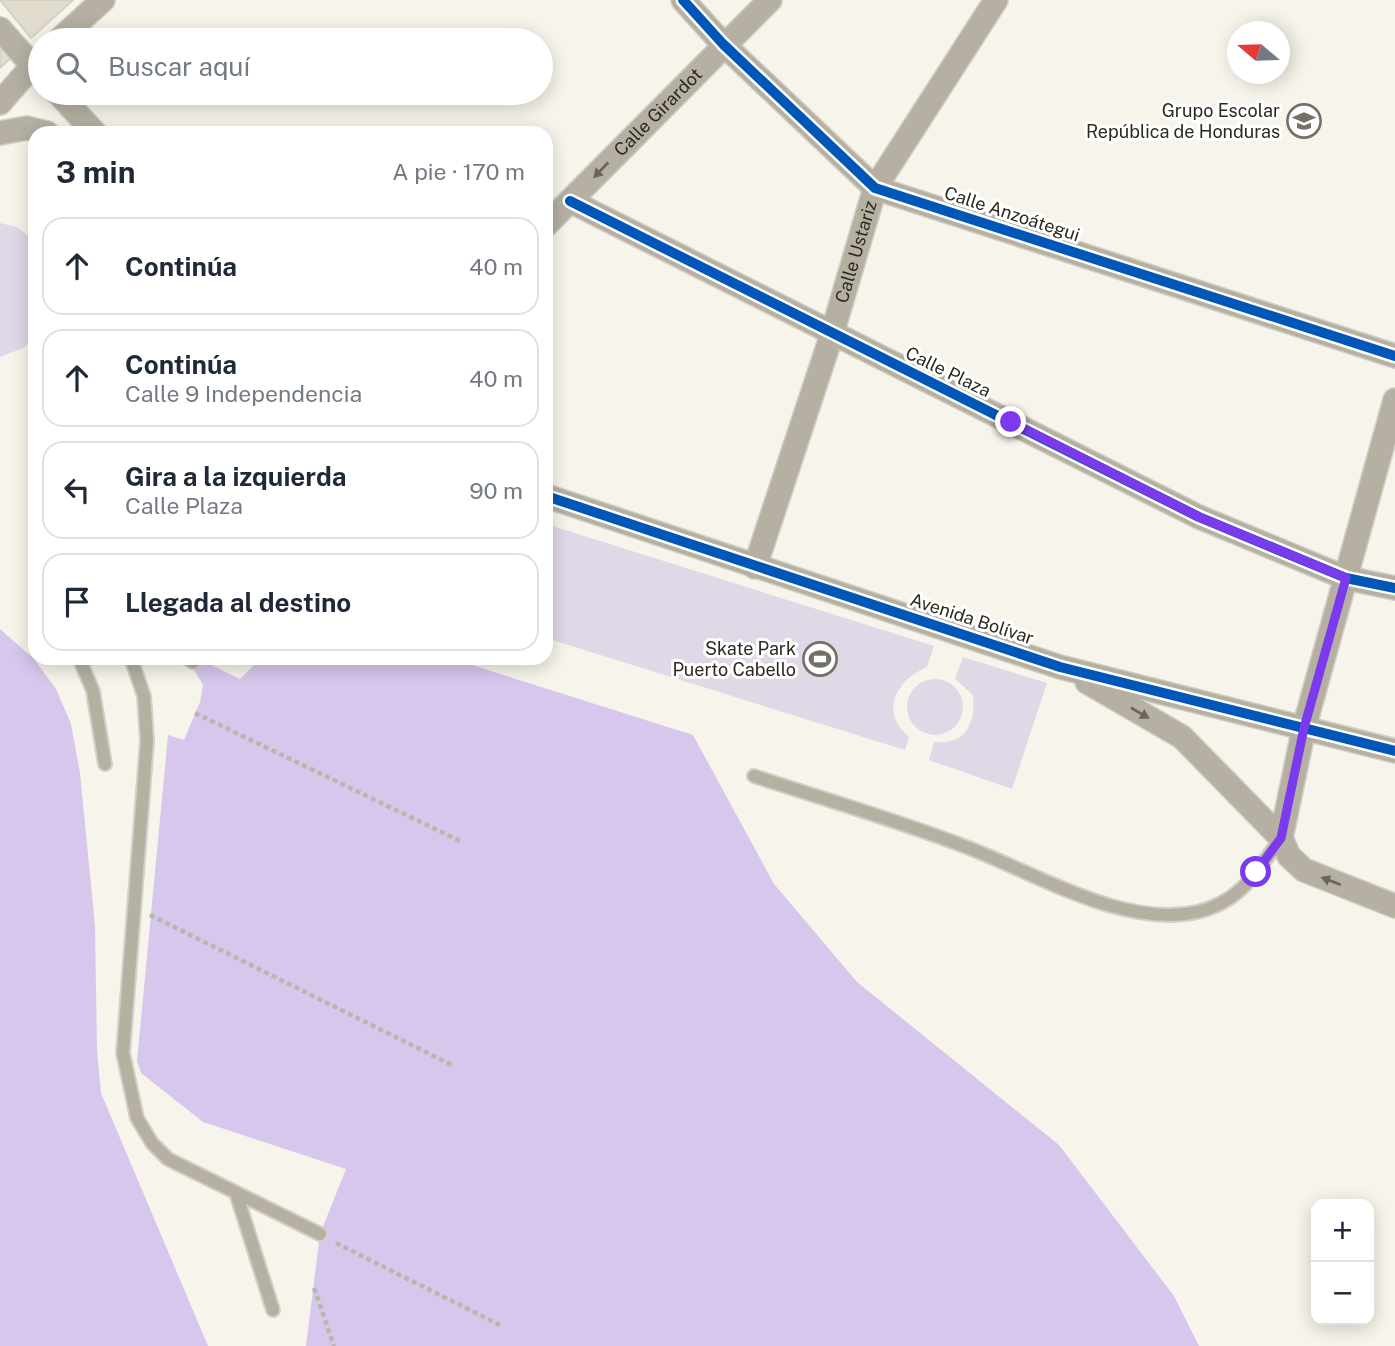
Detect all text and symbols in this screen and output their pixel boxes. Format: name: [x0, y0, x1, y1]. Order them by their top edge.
north arrow: [1227, 21, 1290, 84]
search box: [28, 28, 553, 105]
icon: search: [52, 48, 90, 86]
text: Buscar aquí: [108, 51, 250, 82]
street label: Calle Girardot: [610, 64, 706, 160]
place label: Grupo Escolar República de Honduras: [1086, 100, 1280, 142]
school or university icon: Grupo Escolar República de Honduras: [1285, 102, 1323, 140]
text: 3 min: [56, 154, 135, 190]
text: A pie · 170 m: [392, 158, 525, 185]
one-way arrow: [593, 161, 609, 178]
street label: Calle Anzoátegui: [942, 182, 1082, 245]
street label: Calle Ustariz: [831, 198, 881, 305]
icon: ahead: [58, 247, 96, 285]
text: Continúa: [125, 251, 237, 282]
text: 40 m: [469, 253, 523, 280]
street label: Calle Plaza: [902, 342, 994, 401]
text: Continúa: [125, 349, 237, 380]
icon: ahead: [58, 359, 96, 397]
text: 40 m: [469, 365, 523, 392]
text: Calle 9 Independencia: [125, 380, 362, 407]
route end: [995, 406, 1026, 437]
text: Gira a la izquierda: [125, 461, 347, 492]
icon: left: [58, 471, 96, 509]
text: 90 m: [469, 477, 523, 504]
text: Calle Plaza: [125, 492, 243, 519]
icon: arrive: [58, 583, 96, 621]
text: Llegada al destino: [125, 587, 351, 618]
street label: Avenida Bolívar: [908, 589, 1037, 648]
place label: Skate Park Puerto Cabello: [672, 638, 796, 680]
sports icon: Skate Park Puerto Cabello: [801, 640, 839, 678]
one-way arrow: [1131, 707, 1150, 719]
route start: [1240, 856, 1271, 887]
one-way arrow: [1321, 875, 1342, 886]
map controls: [1311, 1199, 1374, 1325]
button: +: [1311, 1199, 1374, 1262]
button: −: [1311, 1262, 1374, 1325]

